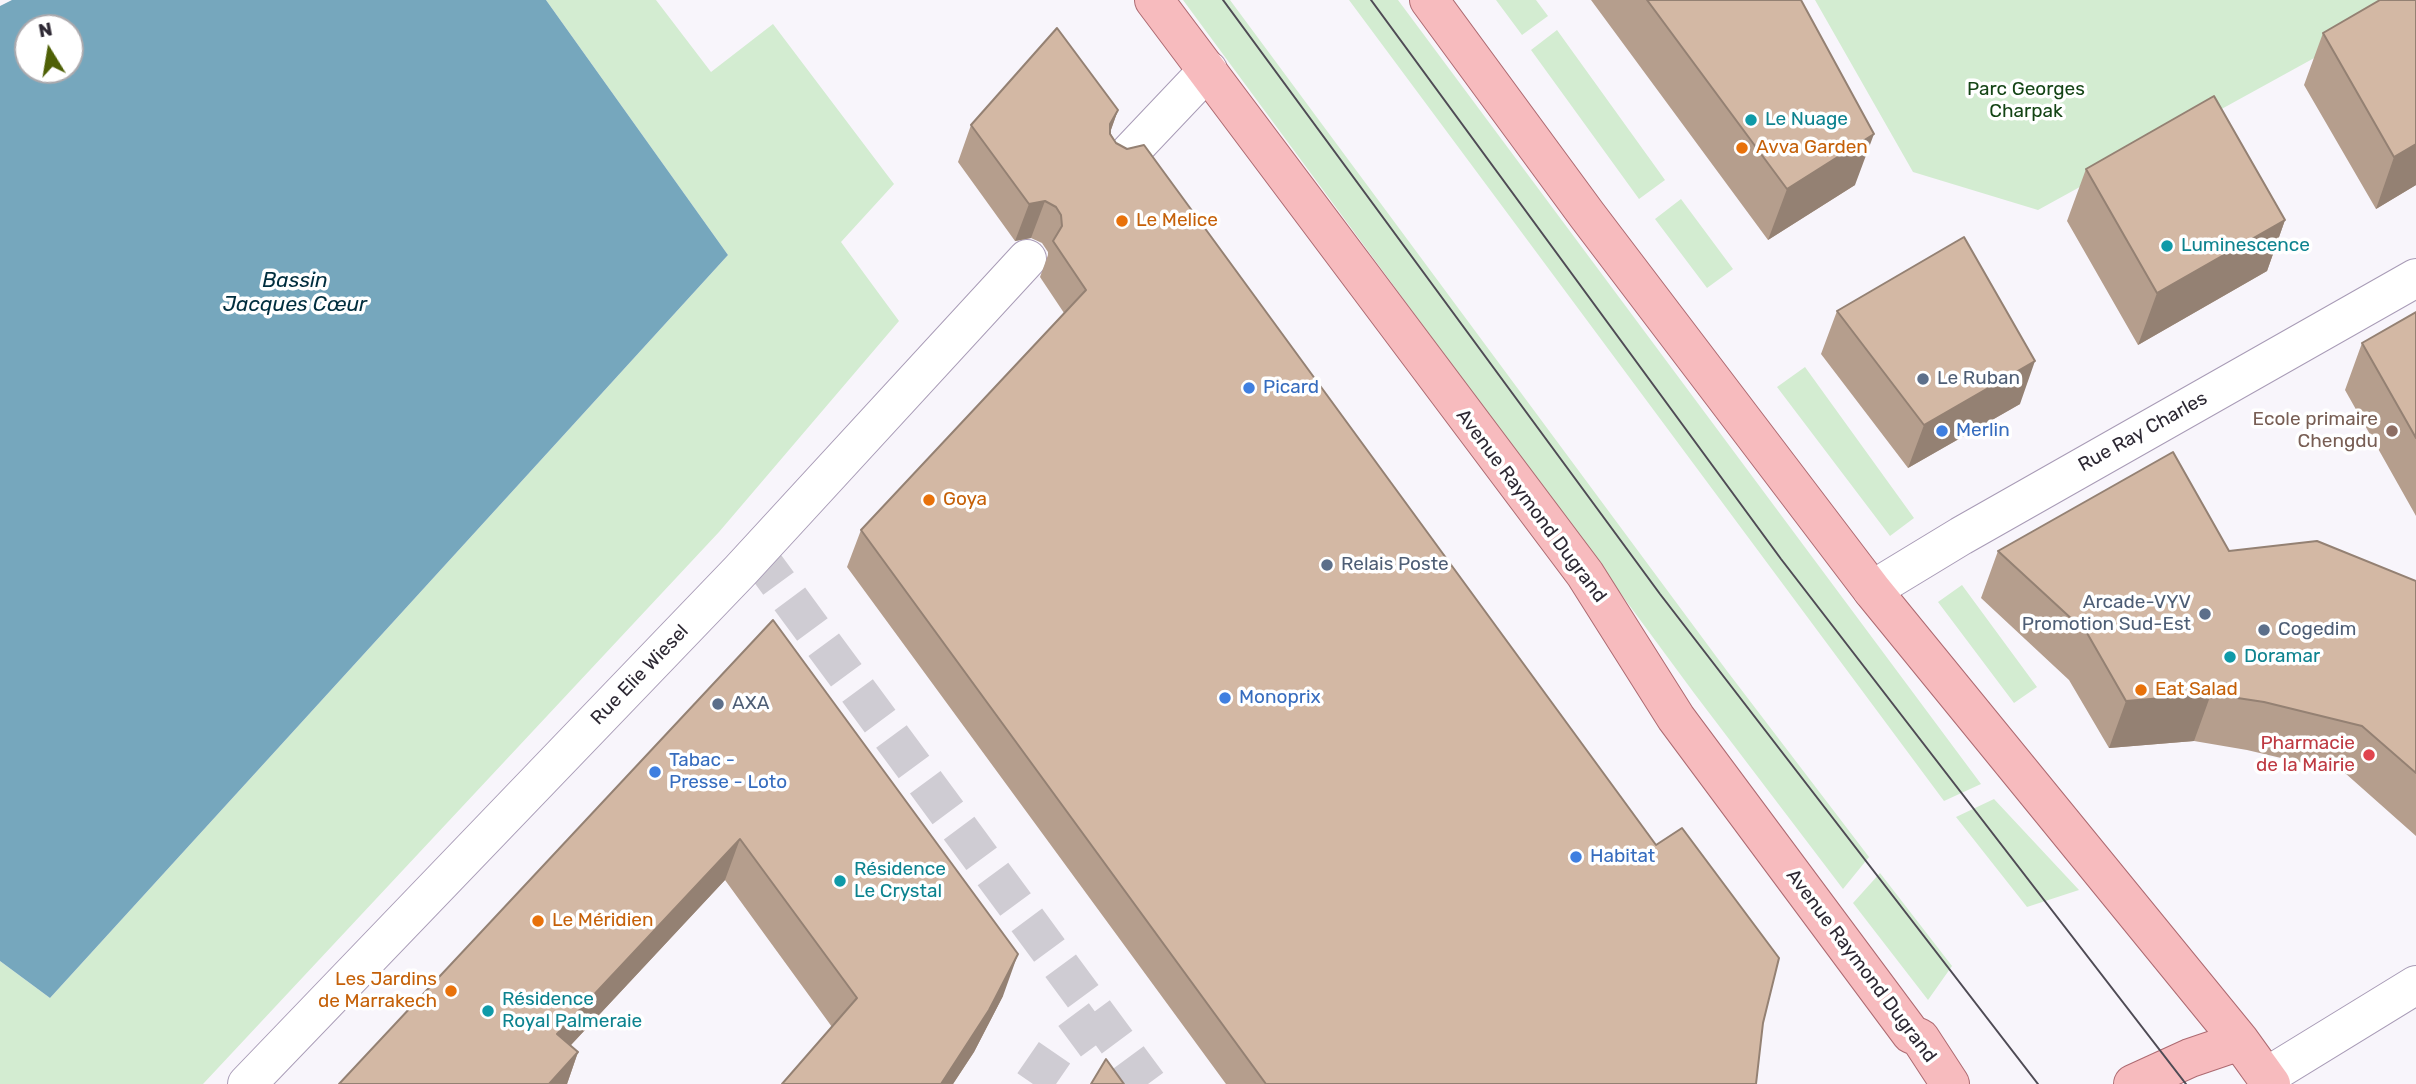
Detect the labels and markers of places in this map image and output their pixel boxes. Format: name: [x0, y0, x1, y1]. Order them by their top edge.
place label: Le Nuage: [1765, 109, 1848, 131]
marker: Le Nuage: [1743, 112, 1759, 128]
place label: Avva Garden: [1756, 137, 1868, 159]
marker: Avva Garden: [1734, 140, 1750, 156]
place label: Le Melice: [1136, 210, 1218, 232]
marker: Le Melice: [1114, 213, 1130, 229]
place label: Luminescence: [2181, 235, 2310, 257]
marker: Luminescence: [2159, 238, 2175, 254]
place label: Le Ruban: [1937, 368, 2020, 390]
marker: Le Ruban: [1915, 371, 1931, 387]
place label: Picard: [1263, 377, 1319, 399]
marker: Picard: [1241, 380, 1257, 396]
place label: Ecole primaire Chengdu: [2252, 409, 2378, 453]
place label: Merlin: [1956, 420, 2010, 442]
marker: Merlin: [1934, 423, 1950, 439]
marker: Ecole primaire Chengdu: [2384, 423, 2400, 439]
place label: Goya: [943, 489, 987, 511]
marker: Goya: [921, 492, 937, 508]
place label: Relais Poste: [1341, 554, 1449, 576]
marker: Relais Poste: [1319, 557, 1335, 573]
place label: Arcade-VYV Promotion Sud-Est: [2022, 592, 2191, 636]
marker: Arcade-VYV Promotion Sud-Est: [2197, 606, 2213, 622]
place label: Cogedim: [2278, 619, 2356, 641]
marker: Cogedim: [2256, 622, 2272, 638]
place label: Doramar: [2244, 646, 2320, 668]
marker: Doramar: [2222, 649, 2238, 665]
place label: Eat Salad: [2155, 679, 2238, 701]
marker: Eat Salad: [2133, 682, 2149, 698]
place label: Monoprix: [1239, 687, 1321, 709]
marker: Monoprix: [1217, 690, 1233, 706]
place label: AXA: [732, 693, 769, 715]
marker: AXA: [710, 696, 726, 712]
place label: Pharmacie de la Mairie: [2256, 733, 2355, 777]
marker: Pharmacie de la Mairie: [2361, 747, 2377, 763]
place label: Tabac - Presse - Loto: [669, 750, 787, 794]
marker: Tabac - Presse - Loto: [647, 764, 663, 780]
place label: Habitat: [1590, 846, 1655, 868]
marker: Habitat: [1568, 849, 1584, 865]
place label: Résidence Le Crystal: [854, 859, 946, 903]
marker: Résidence Le Crystal: [832, 873, 848, 889]
place label: Le Méridien: [552, 910, 653, 932]
marker: Le Méridien: [530, 913, 546, 929]
place label: Les Jardins de Marrakech: [318, 969, 437, 1013]
marker: Les Jardins de Marrakech: [443, 983, 459, 999]
place label: Résidence Royal Palmeraie: [502, 989, 642, 1033]
marker: Résidence Royal Palmeraie: [480, 1003, 496, 1019]

